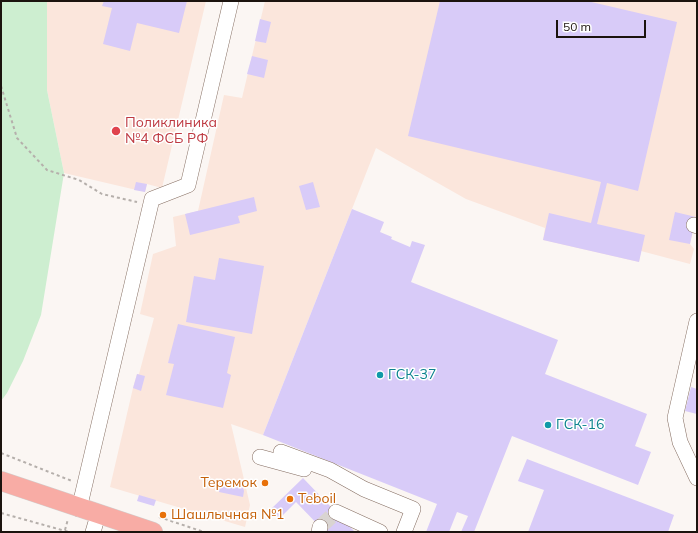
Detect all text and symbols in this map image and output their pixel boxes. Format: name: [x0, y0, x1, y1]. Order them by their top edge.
scale bar: [558, 12, 648, 38]
text: 50 m: [563, 19, 591, 34]
place label: Поликлиника №4 ФСБ РФ: [125, 115, 217, 148]
marker: Поликлиника №4 ФСБ РФ: [110, 125, 122, 137]
place label: ГСК-37: [388, 367, 436, 383]
marker: ГСК-37: [375, 370, 385, 380]
place label: ГСК-16: [556, 417, 604, 433]
marker: ГСК-16: [543, 420, 553, 430]
place label: Теремок: [200, 475, 257, 491]
marker: Теремок: [260, 478, 270, 488]
place label: Teboil: [298, 491, 336, 507]
marker: Teboil: [285, 494, 295, 504]
place label: Шашлычная №1: [171, 507, 284, 523]
marker: Шашлычная №1: [158, 510, 168, 520]

